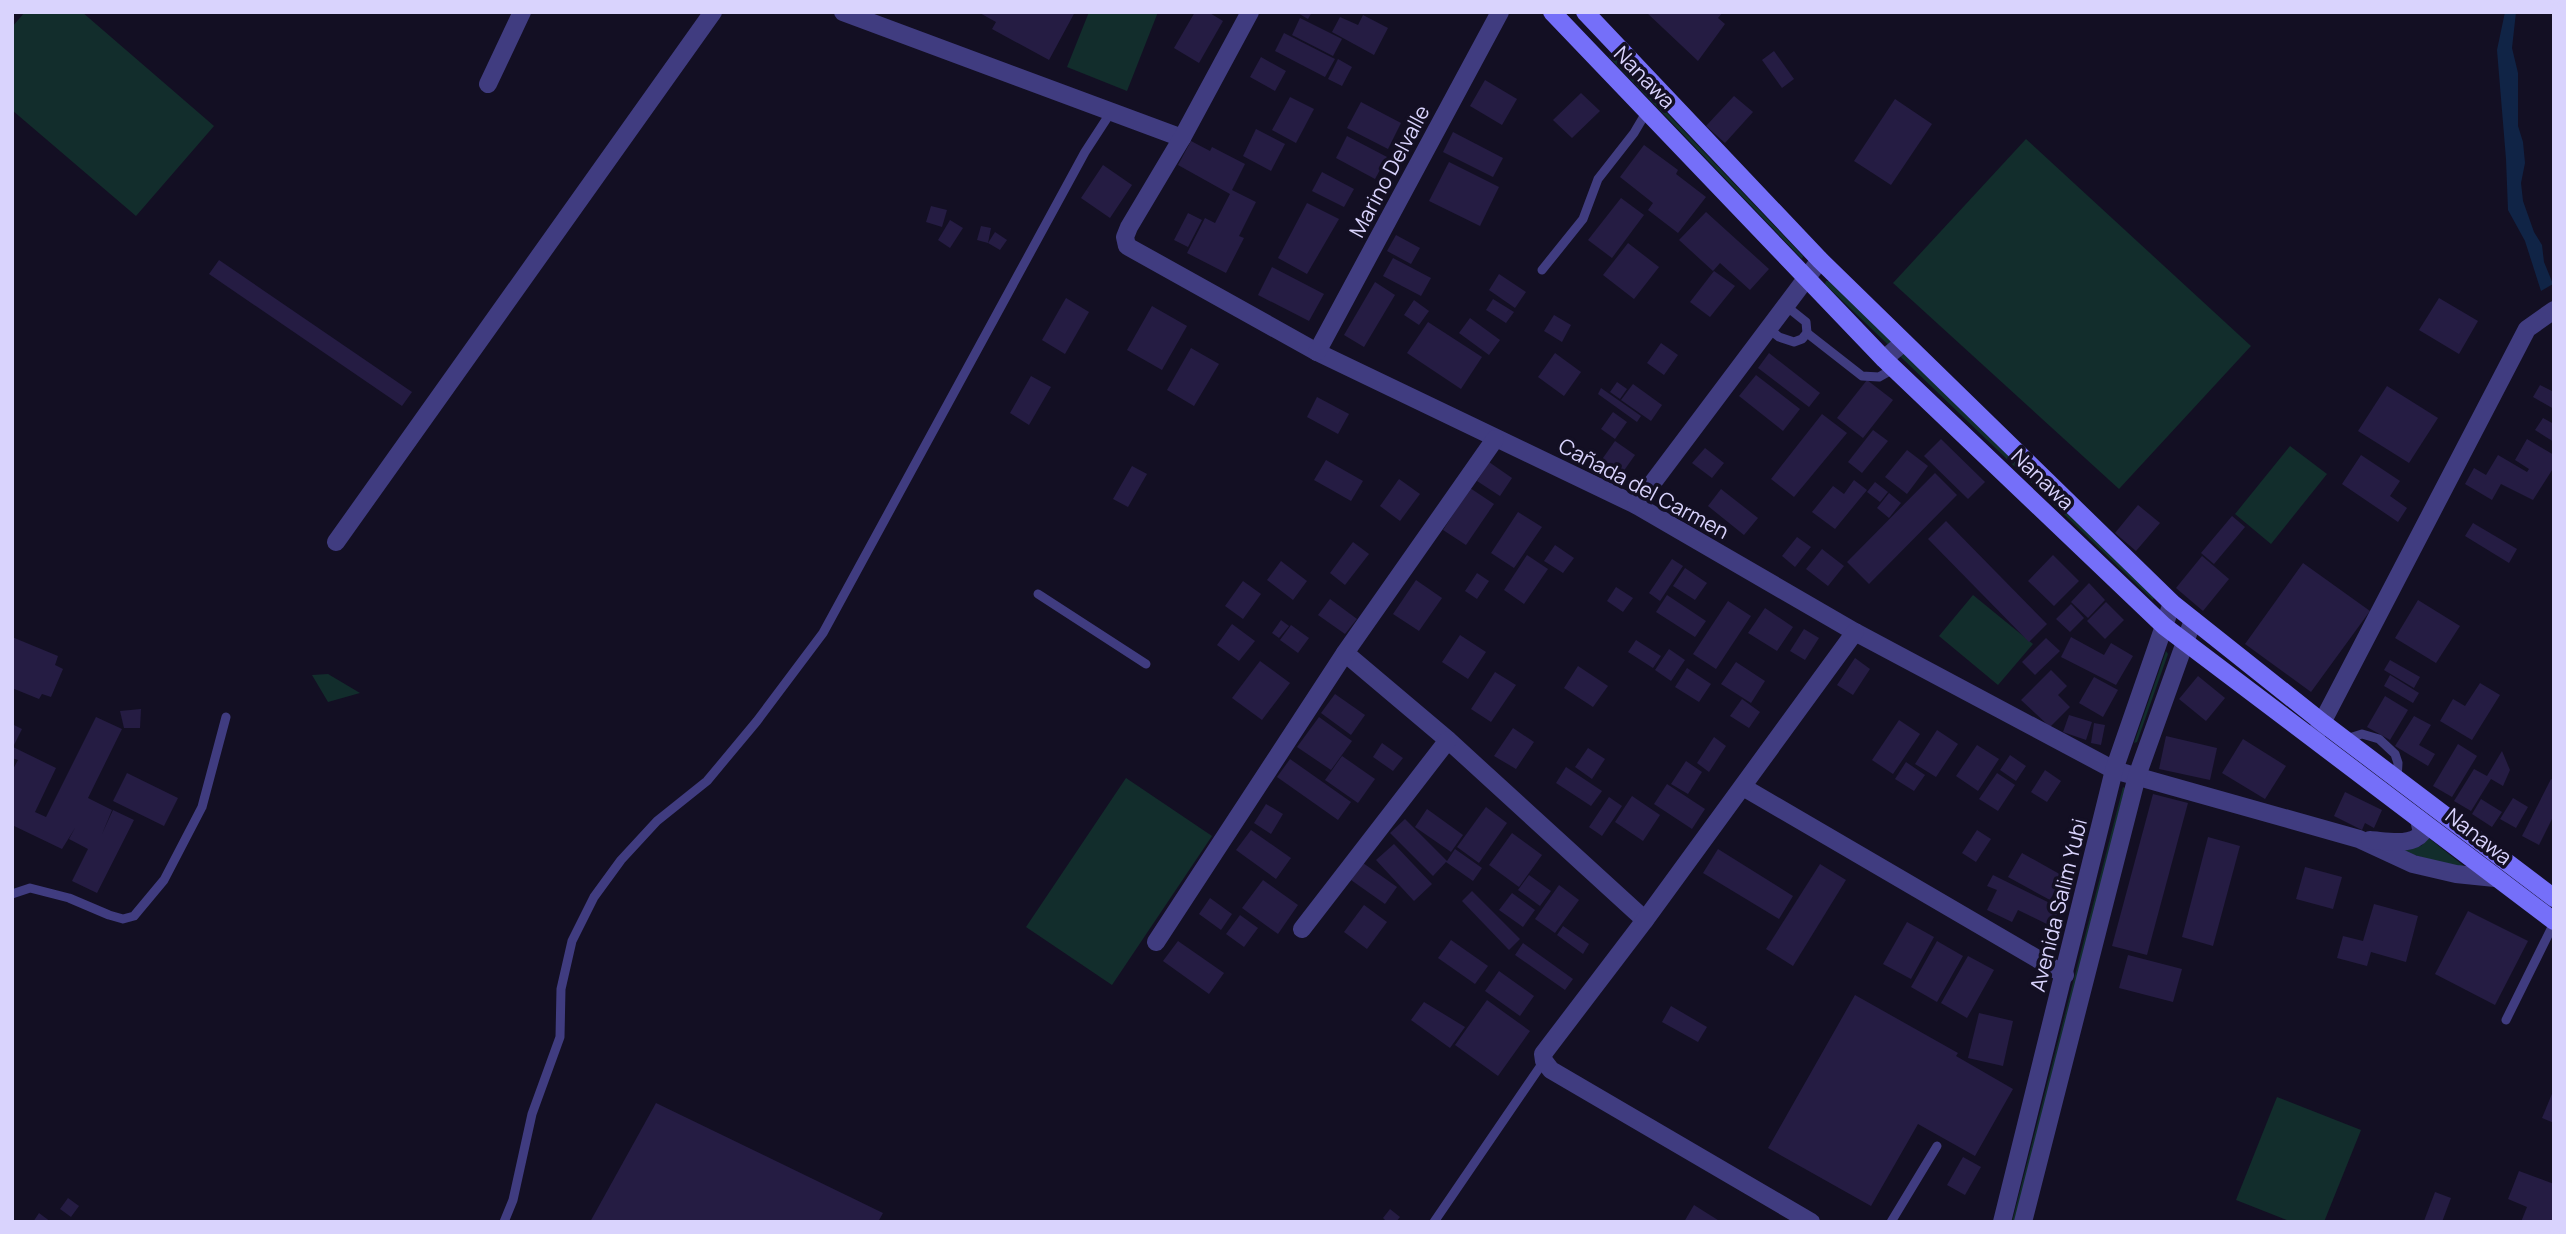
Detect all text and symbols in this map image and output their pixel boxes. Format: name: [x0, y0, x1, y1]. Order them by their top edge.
street label: Nanawa: [1608, 40, 1682, 114]
street label: Marino Delvalle: [1342, 100, 1436, 242]
street label: Cañada del Carmen: [1554, 431, 1734, 545]
street label: Nanawa: [2006, 442, 2080, 516]
street label: Nanawa: [2440, 801, 2518, 871]
street label: Avenida Salim Yubi: [2023, 816, 2093, 994]

